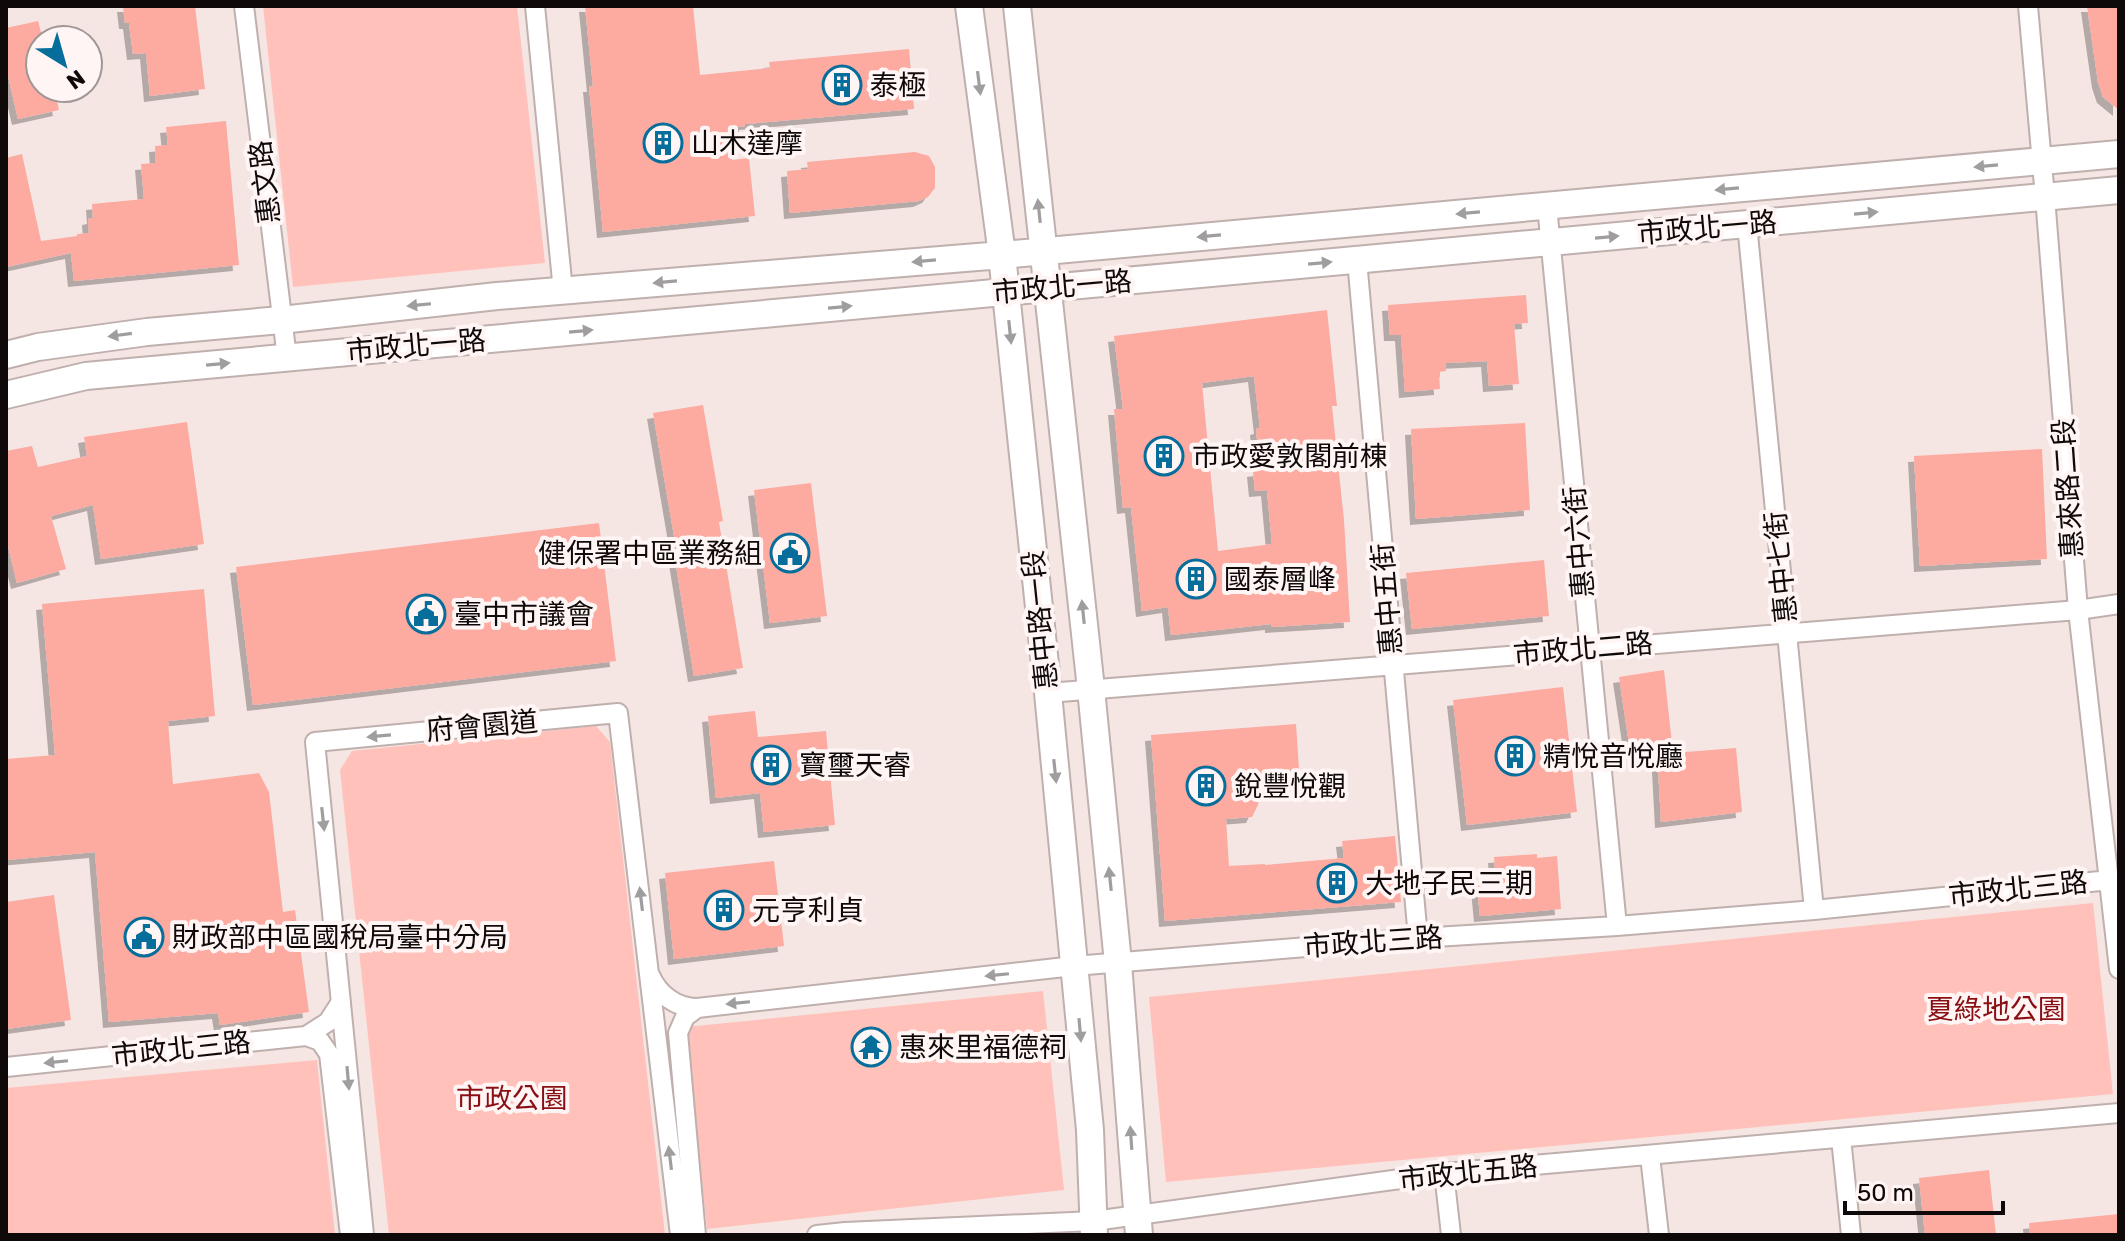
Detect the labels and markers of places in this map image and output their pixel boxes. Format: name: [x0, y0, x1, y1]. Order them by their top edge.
building icon: 泰極: [821, 64, 863, 106]
place label: 泰極: [870, 69, 926, 102]
building icon: 山木達摩: [642, 122, 684, 164]
place label: 山木達摩: [691, 127, 803, 160]
building icon: 市政愛敦閣前棟: [1143, 435, 1185, 477]
place label: 市政愛敦閣前棟: [1192, 440, 1388, 473]
public building icon: 健保署中區業務組: [769, 532, 811, 574]
place label: 健保署中區業務組: [538, 537, 762, 570]
building icon: 國泰層峰: [1175, 558, 1217, 600]
place label: 國泰層峰: [1224, 563, 1336, 596]
public building icon: 臺中市議會: [405, 593, 447, 635]
place label: 臺中市議會: [454, 598, 594, 631]
building icon: 精悅音悅廳: [1494, 735, 1536, 777]
place label: 精悅音悅廳: [1543, 740, 1683, 773]
building icon: 寶璽天睿: [750, 744, 792, 786]
place label: 寶璽天睿: [799, 749, 911, 782]
building icon: 銳豐悅觀: [1185, 765, 1227, 807]
place label: 銳豐悅觀: [1234, 770, 1346, 803]
building icon: 大地子民三期: [1316, 862, 1358, 904]
place label: 大地子民三期: [1365, 867, 1533, 900]
building icon: 元亨利貞: [703, 889, 745, 931]
place label: 元亨利貞: [752, 894, 864, 927]
public building icon: 財政部中區國稅局臺中分局: [123, 916, 165, 958]
place label: 財政部中區國稅局臺中分局: [172, 921, 508, 954]
temple icon: 惠來里福德祠: [850, 1026, 892, 1068]
place label: 惠來里福德祠: [899, 1031, 1067, 1064]

